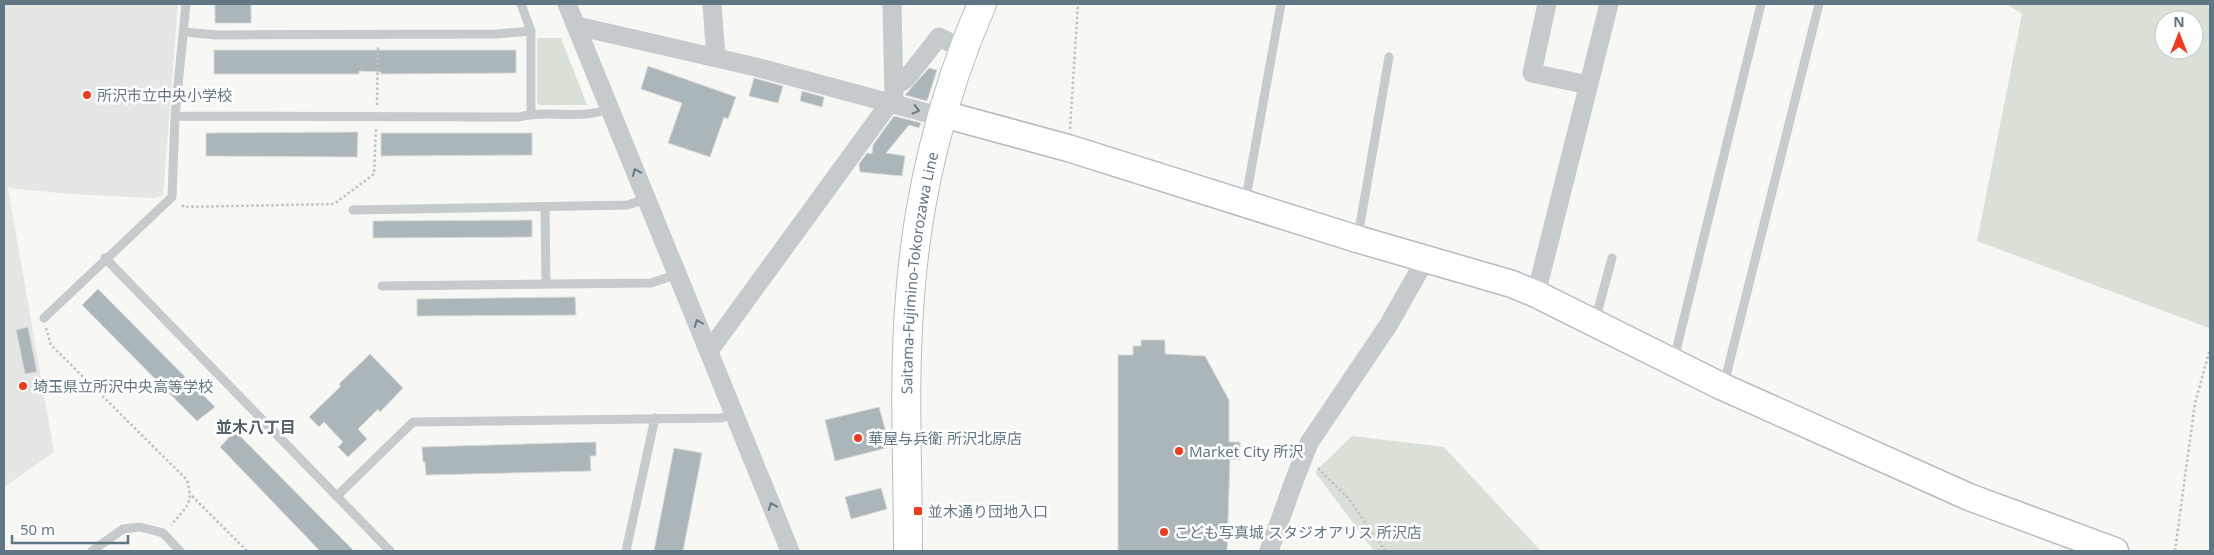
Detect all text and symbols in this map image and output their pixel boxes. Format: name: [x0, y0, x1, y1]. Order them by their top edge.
north arrow: [2154, 10, 2204, 60]
text: N: [2173, 12, 2185, 31]
place label: 所沢市立中央小学校: [97, 85, 232, 105]
marker: 所沢市立中央小学校: [81, 89, 93, 101]
one-way arrow: [912, 104, 920, 114]
street label: Saitama-Fujimino-Tokorozawa Line: [896, 149, 942, 394]
one-way arrow: [632, 169, 642, 177]
one-way arrow: [693, 319, 704, 328]
place label: 埼玉県立所沢中央高等学校: [33, 376, 213, 396]
marker: 埼玉県立所沢中央高等学校: [17, 380, 29, 392]
district label: 並木八丁目: [216, 416, 296, 438]
place label: 華屋与兵衛 所沢北原店: [868, 428, 1022, 448]
marker: 華屋与兵衛 所沢北原店: [852, 432, 864, 444]
place label: Market City 所沢: [1189, 441, 1303, 461]
marker: Market City 所沢: [1173, 445, 1185, 457]
place label: 並木通り団地入口: [928, 501, 1048, 521]
one-way arrow: [767, 502, 778, 511]
marker: 並木通り団地入口: [912, 505, 924, 517]
scale bar: [12, 512, 129, 544]
text: 50 m: [20, 519, 55, 539]
place label: こども写真城 スタジオアリス 所沢店: [1174, 522, 1422, 542]
marker: こども写真城 スタジオアリス 所沢店: [1158, 526, 1170, 538]

